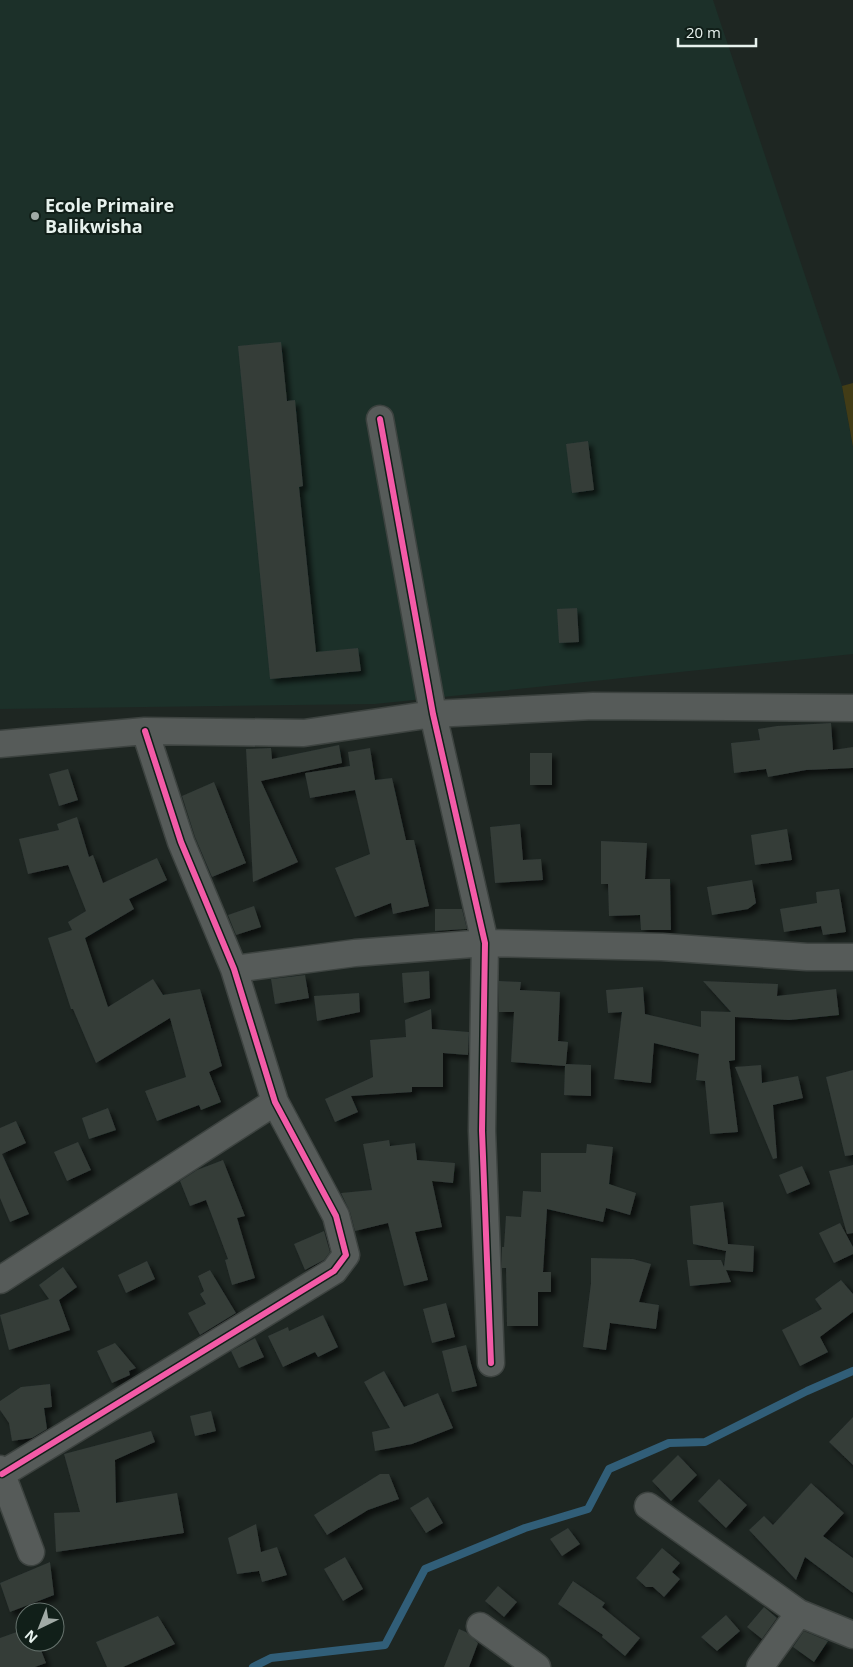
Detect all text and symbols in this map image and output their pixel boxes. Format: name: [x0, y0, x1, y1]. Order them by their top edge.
scale bar: [678, 15, 756, 47]
text: 20 m: [686, 22, 721, 42]
place label: Ecole Primaire Balikwisha: [45, 193, 174, 238]
marker: Ecole Primaire Balikwisha: [29, 210, 41, 222]
north arrow: [15, 1602, 65, 1652]
text: N: [20, 1626, 41, 1648]

